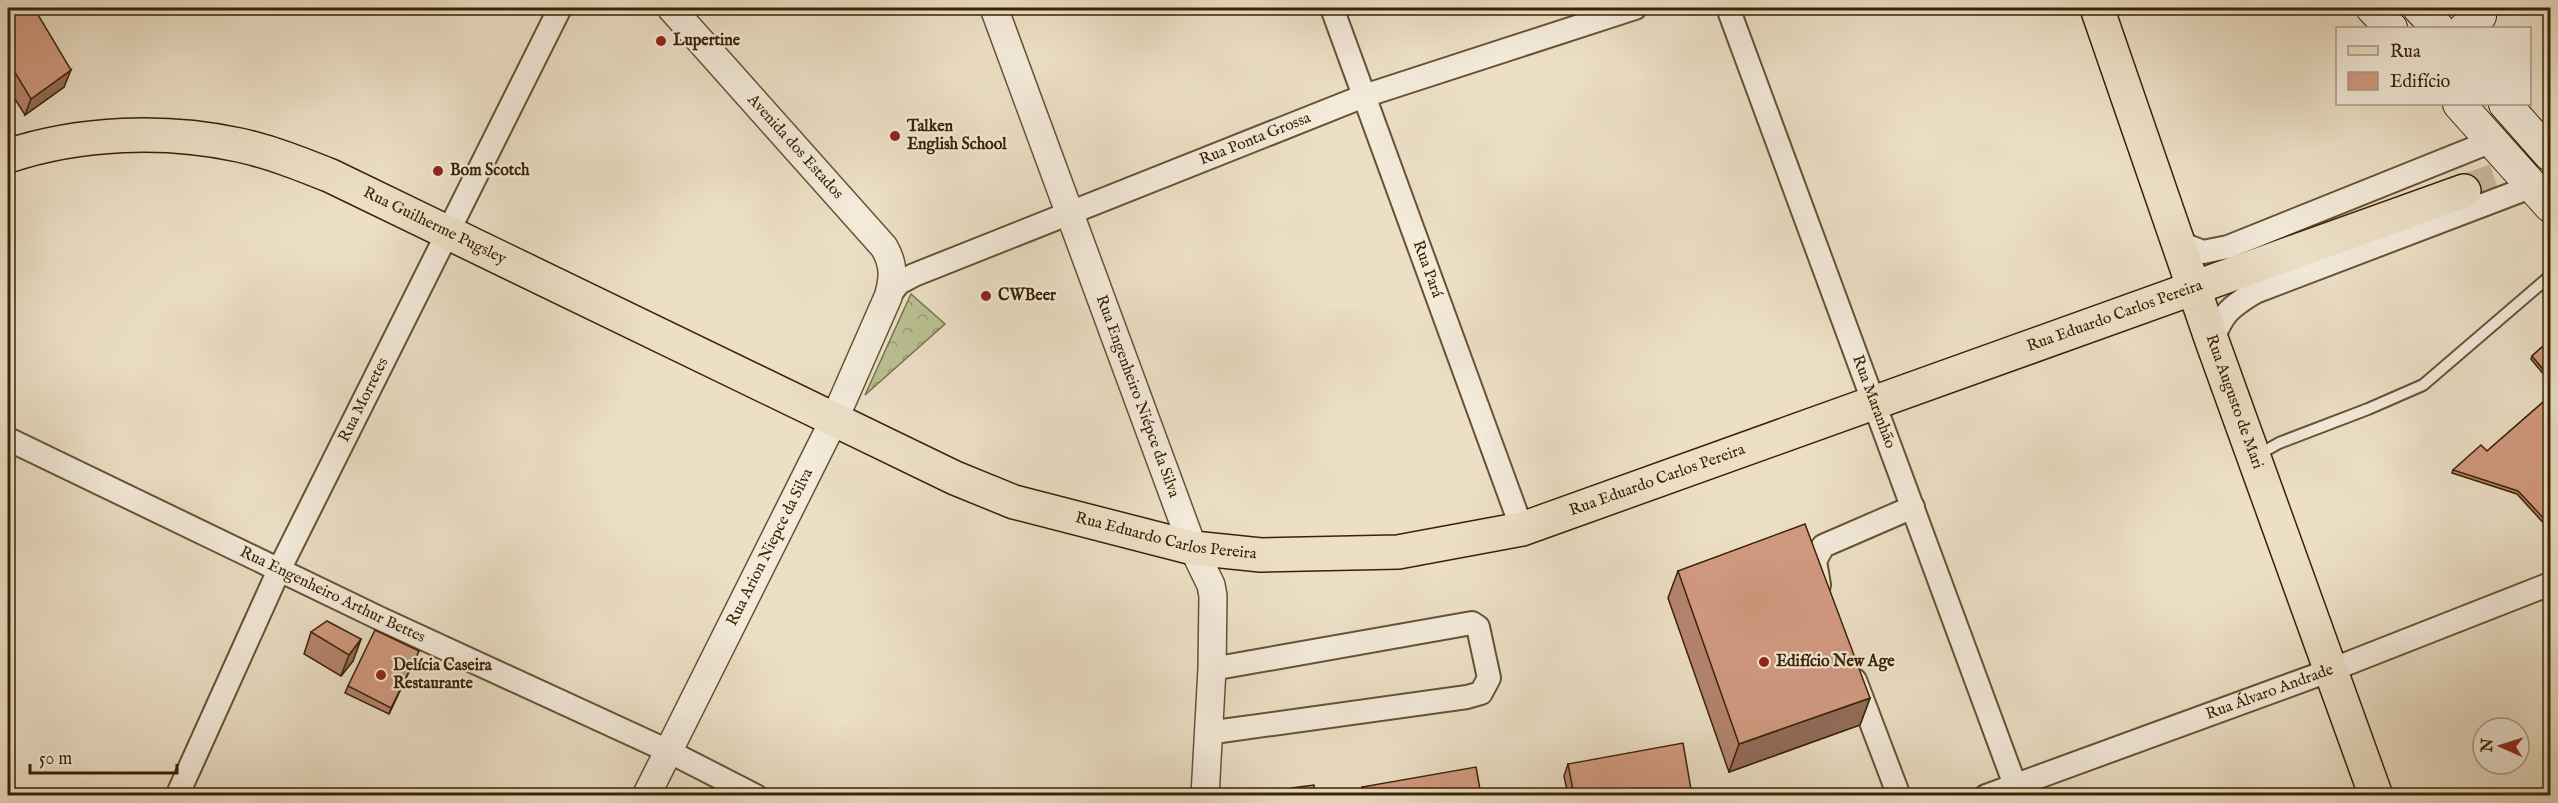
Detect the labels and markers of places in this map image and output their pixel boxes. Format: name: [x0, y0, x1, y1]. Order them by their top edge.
place label: Lupertine: [673, 31, 741, 51]
marker: Lupertine: [654, 34, 668, 48]
place label: Talken English School: [906, 117, 1007, 155]
marker: Talken English School: [888, 129, 902, 143]
place label: Bom Scotch: [450, 161, 530, 181]
marker: Bom Scotch: [431, 164, 445, 178]
place label: CWBeer: [998, 286, 1056, 306]
marker: CWBeer: [979, 289, 993, 303]
place label: Edifício New Age: [1776, 652, 1895, 672]
marker: Edifício New Age: [1757, 655, 1771, 669]
place label: Delícia Caseira Restaurante: [393, 656, 493, 694]
marker: Delícia Caseira Restaurante: [374, 668, 388, 682]

